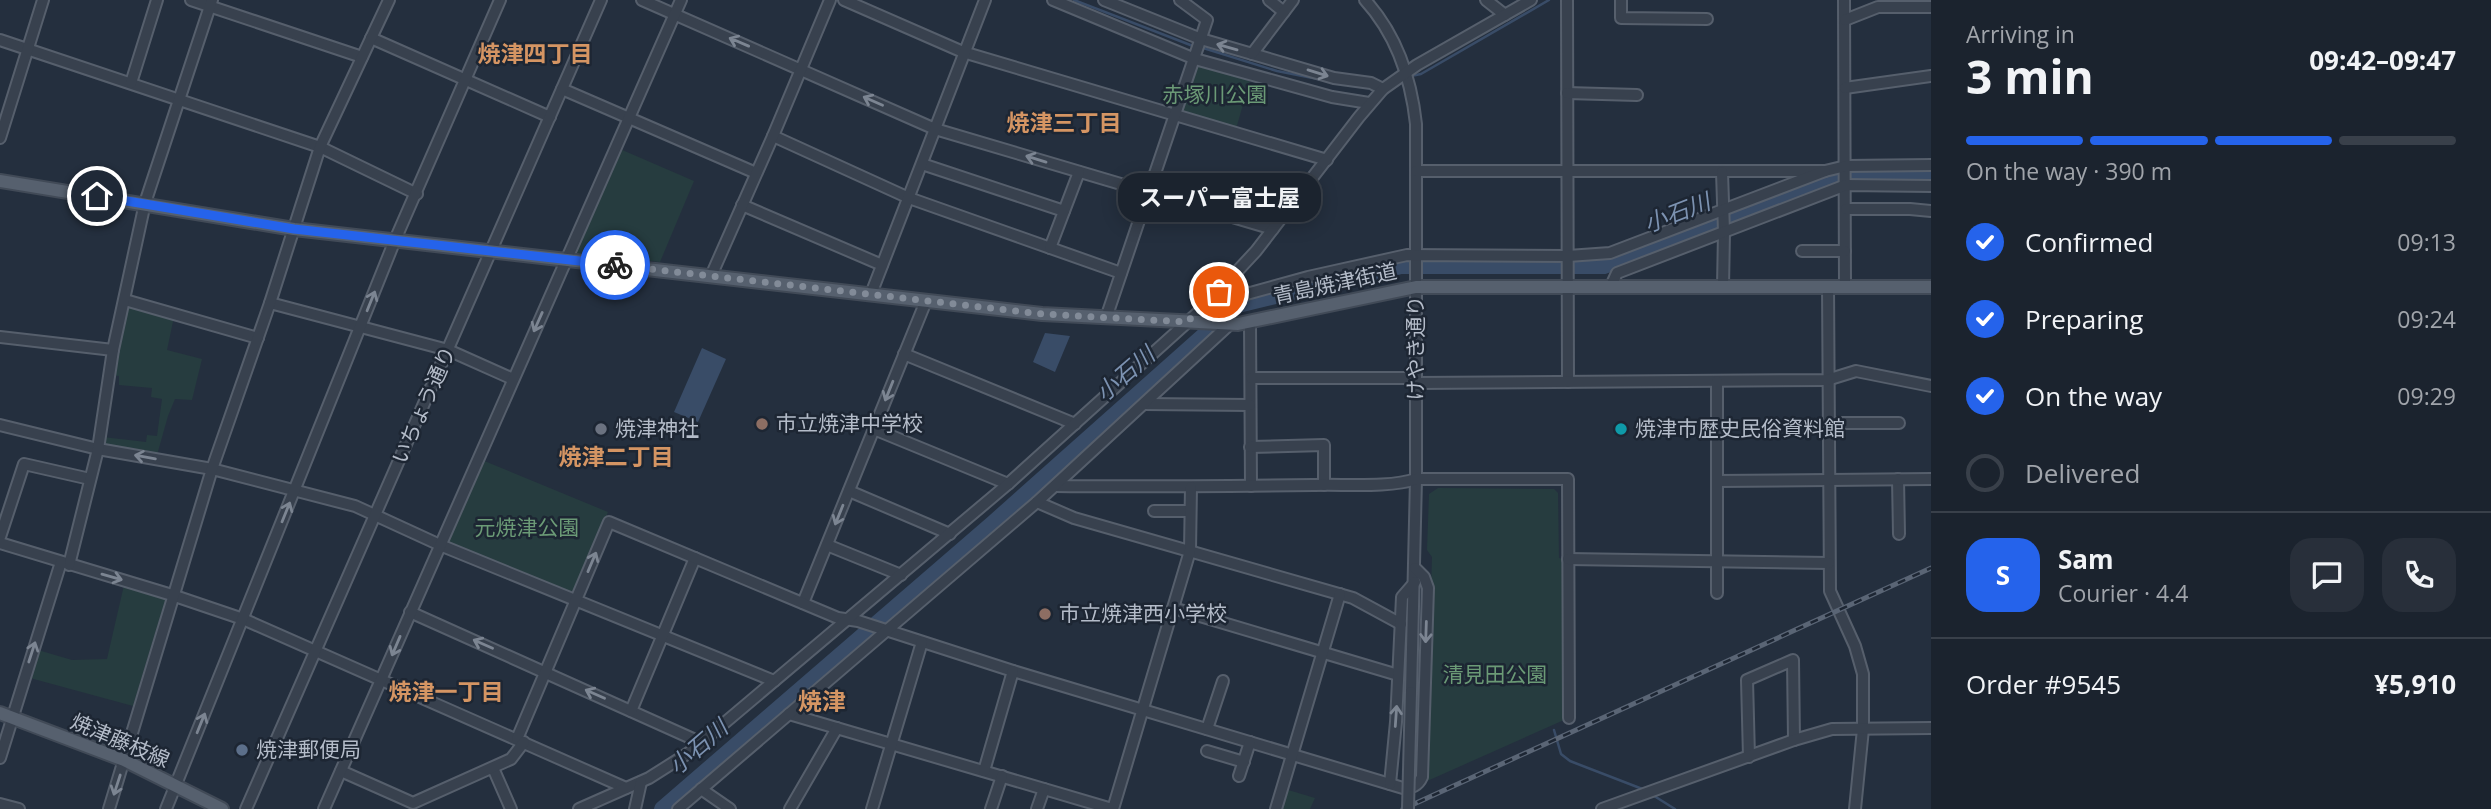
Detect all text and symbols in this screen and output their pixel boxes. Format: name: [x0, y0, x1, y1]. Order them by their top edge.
text: Arriving in: [1966, 18, 2075, 50]
one-way arrow: [729, 35, 751, 48]
district label: 焼津四丁目: [478, 37, 593, 69]
one-way arrow: [1216, 39, 1238, 52]
text: 09:42–09:47: [2309, 42, 2456, 78]
text: 3 min: [1966, 45, 2094, 107]
one-way arrow: [1306, 68, 1328, 81]
park label: 赤塚川公園: [1163, 80, 1268, 108]
one-way arrow: [863, 94, 884, 107]
district label: 焼津三丁目: [1007, 106, 1122, 138]
one-way arrow: [1025, 151, 1047, 164]
text: On the way · 390 m: [1966, 155, 2172, 187]
pin: [67, 166, 127, 226]
callout: スーパー富士屋: [1118, 173, 1320, 222]
icon: home: [78, 177, 116, 215]
text: スーパー富士屋: [1139, 181, 1300, 213]
water label: 小石川: [1639, 184, 1717, 239]
icon: check: [1966, 223, 2004, 261]
text: Confirmed: [2025, 224, 2153, 260]
text: 09:13: [2397, 226, 2456, 258]
courier: [580, 230, 650, 300]
icon: bike: [596, 246, 634, 284]
street label: 青島焼津街道: [1270, 256, 1399, 310]
pin: [1189, 262, 1249, 322]
icon: bag: [1200, 273, 1238, 311]
one-way arrow: [365, 291, 378, 312]
street label: けやき通り: [1401, 296, 1429, 401]
icon: check: [1966, 300, 2004, 338]
text: Preparing: [2025, 301, 2143, 337]
text: 09:24: [2397, 303, 2456, 335]
one-way arrow: [531, 311, 544, 332]
water label: 小石川: [1088, 337, 1163, 408]
street label: いちょう通り: [385, 341, 462, 468]
icon: check: [1966, 377, 2004, 415]
text: On the way: [2025, 378, 2162, 414]
one-way arrow: [882, 380, 895, 402]
text: 09:29: [2397, 380, 2456, 412]
place label: 市立焼津中学校: [776, 409, 923, 437]
place label: 焼津神社: [615, 414, 699, 442]
place label: 焼津市歴史民俗資料館: [1635, 414, 1845, 442]
marker: 市立焼津中学校: [754, 416, 770, 432]
marker: 焼津神社: [593, 421, 609, 437]
marker: 焼津市歴史民俗資料館: [1613, 421, 1629, 437]
district label: 焼津二丁目: [559, 440, 674, 472]
one-way arrow: [134, 450, 157, 463]
text: Delivered: [2025, 455, 2140, 491]
one-way arrow: [280, 502, 293, 523]
one-way arrow: [832, 504, 845, 525]
park label: 元焼津公園: [475, 513, 580, 541]
button: chat: [2290, 538, 2364, 612]
button: phone: [2382, 538, 2456, 612]
text: Sam: [2058, 541, 2114, 577]
one-way arrow: [586, 552, 599, 573]
text: S: [1996, 557, 2010, 593]
one-way arrow: [101, 572, 123, 585]
text: Courier · 4.4: [2058, 577, 2188, 609]
place label: 市立焼津西小学校: [1059, 599, 1227, 627]
marker: 市立焼津西小学校: [1037, 606, 1053, 622]
one-way arrow: [1420, 620, 1433, 643]
one-way arrow: [388, 635, 401, 656]
one-way arrow: [473, 637, 494, 650]
one-way arrow: [26, 642, 39, 664]
park label: 清見田公園: [1443, 660, 1548, 688]
text: Order #9545: [1966, 666, 2121, 702]
text: ¥5,910: [2374, 666, 2456, 702]
district label: 焼津一丁目: [389, 675, 504, 707]
district label: 焼津: [798, 684, 846, 717]
one-way arrow: [585, 687, 606, 700]
one-way arrow: [1390, 705, 1403, 728]
street label: 焼津藤枝線: [67, 707, 174, 773]
water label: 小石川: [661, 710, 736, 781]
one-way arrow: [195, 713, 208, 734]
place label: 焼津郵便局: [256, 735, 361, 763]
marker: 焼津郵便局: [234, 742, 250, 758]
one-way arrow: [109, 773, 122, 795]

